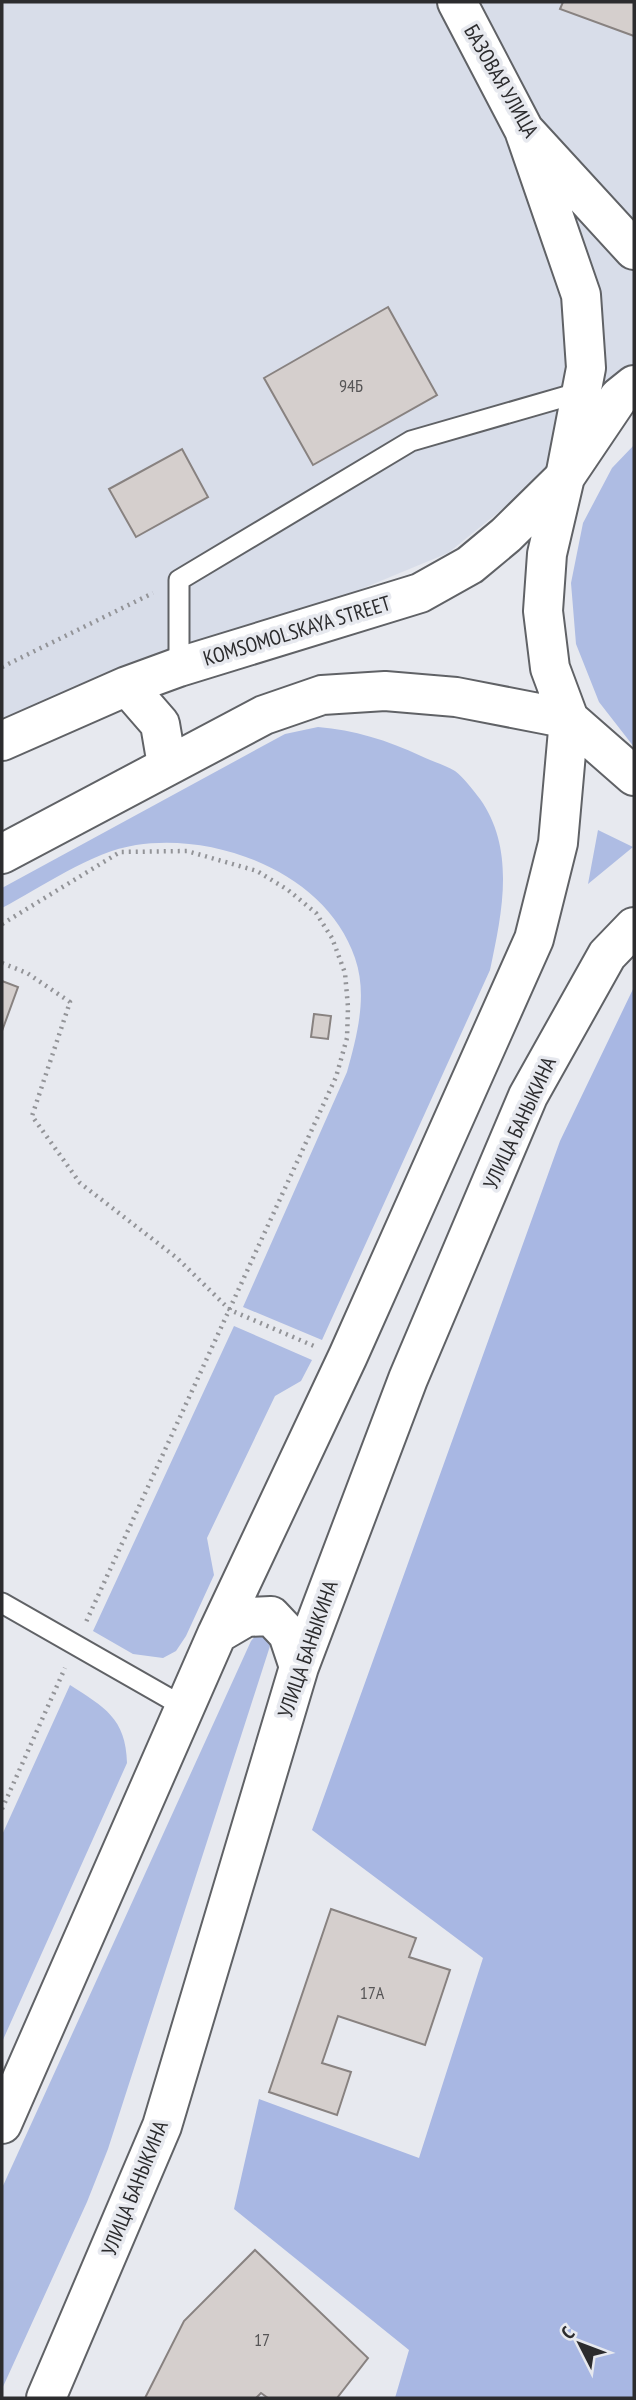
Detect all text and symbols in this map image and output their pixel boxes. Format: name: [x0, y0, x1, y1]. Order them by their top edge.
street label: БАЗОВАЯ УЛИЦА: [458, 19, 545, 142]
house number: 94Б: [339, 374, 363, 397]
street label: KOMSOMOLSKAYA STREET: [200, 589, 394, 672]
street label: УЛИЦА БАНЫКИНА: [477, 1052, 562, 1193]
street label: УЛИЦА БАНЫКИНА: [271, 1577, 344, 1721]
house number: 17А: [360, 1981, 385, 2004]
street label: УЛИЦА БАНЫКИНА: [95, 2116, 174, 2259]
north arrow: [545, 2309, 615, 2379]
text: С: [556, 2321, 579, 2344]
house number: 17: [254, 2328, 270, 2351]

